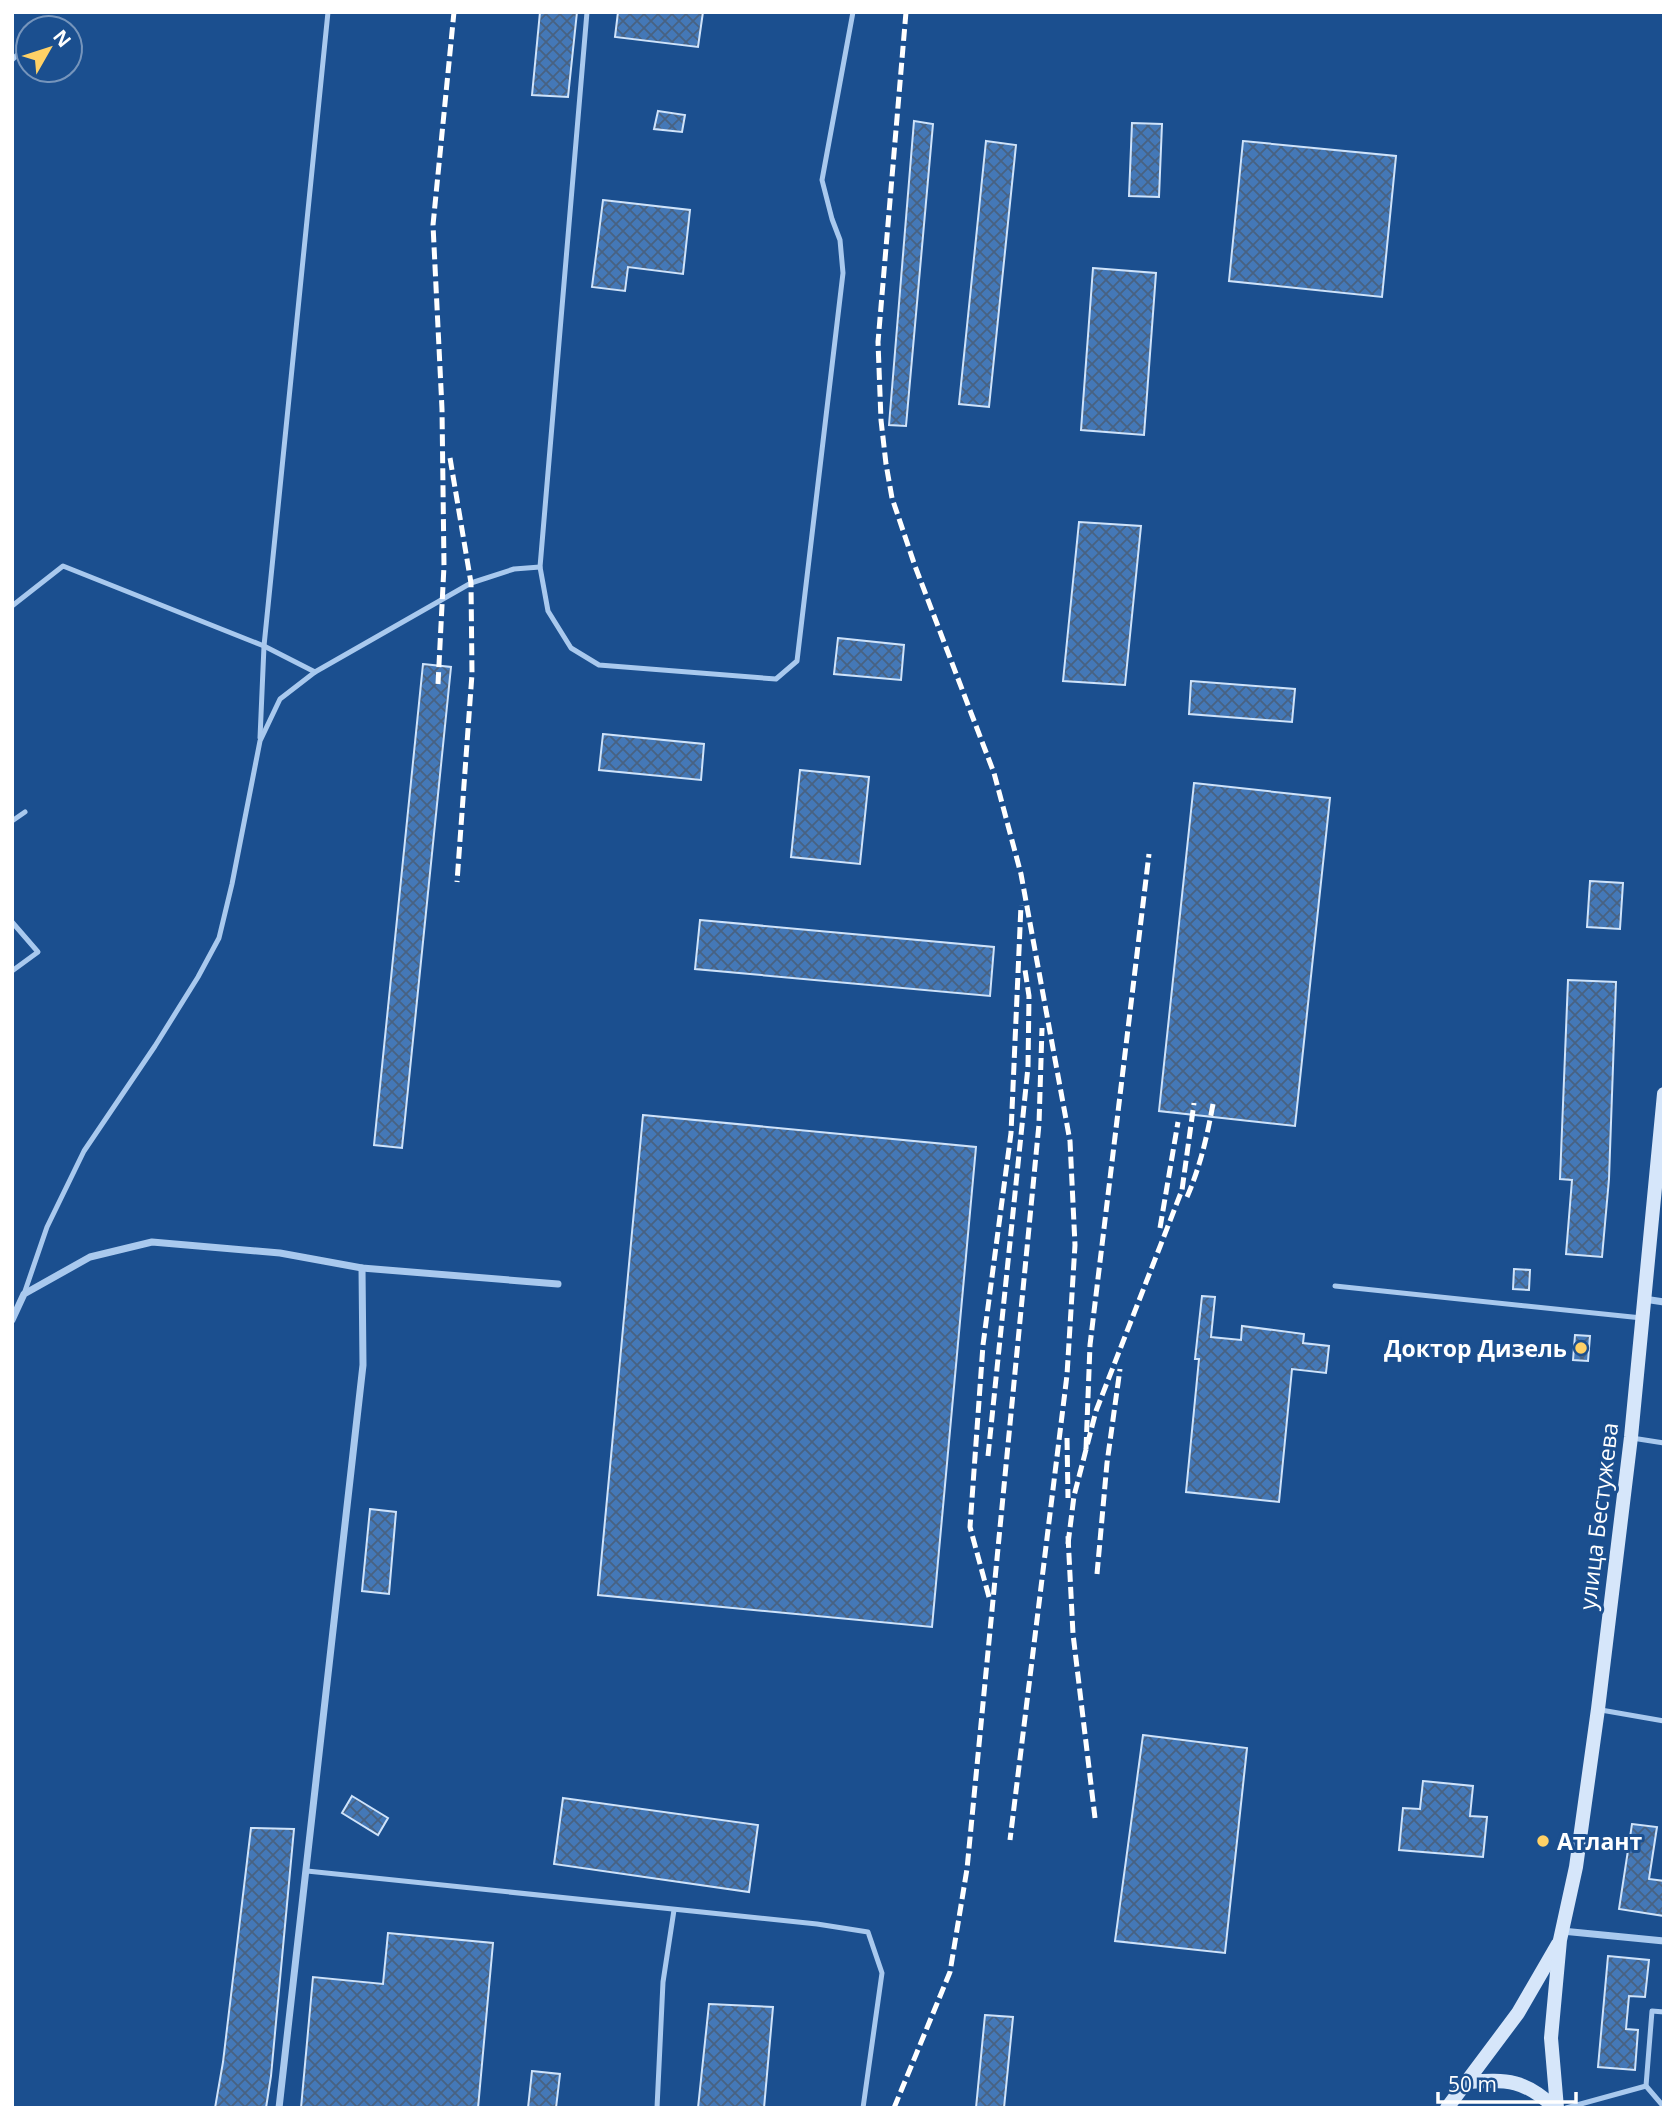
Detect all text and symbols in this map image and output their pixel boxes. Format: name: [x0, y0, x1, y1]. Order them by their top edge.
north arrow: [14, 14, 84, 84]
text: N: [47, 24, 77, 52]
place label: Доктор Дизель: [1384, 1332, 1567, 1364]
marker: Доктор Дизель: [1573, 1340, 1589, 1356]
street label: улица Бестужева: [1571, 1420, 1625, 1612]
place label: Атлант: [1557, 1825, 1643, 1857]
marker: Атлант: [1535, 1833, 1551, 1849]
scale bar: [1438, 2060, 1576, 2104]
text: 50 m: [1448, 2070, 1497, 2098]

